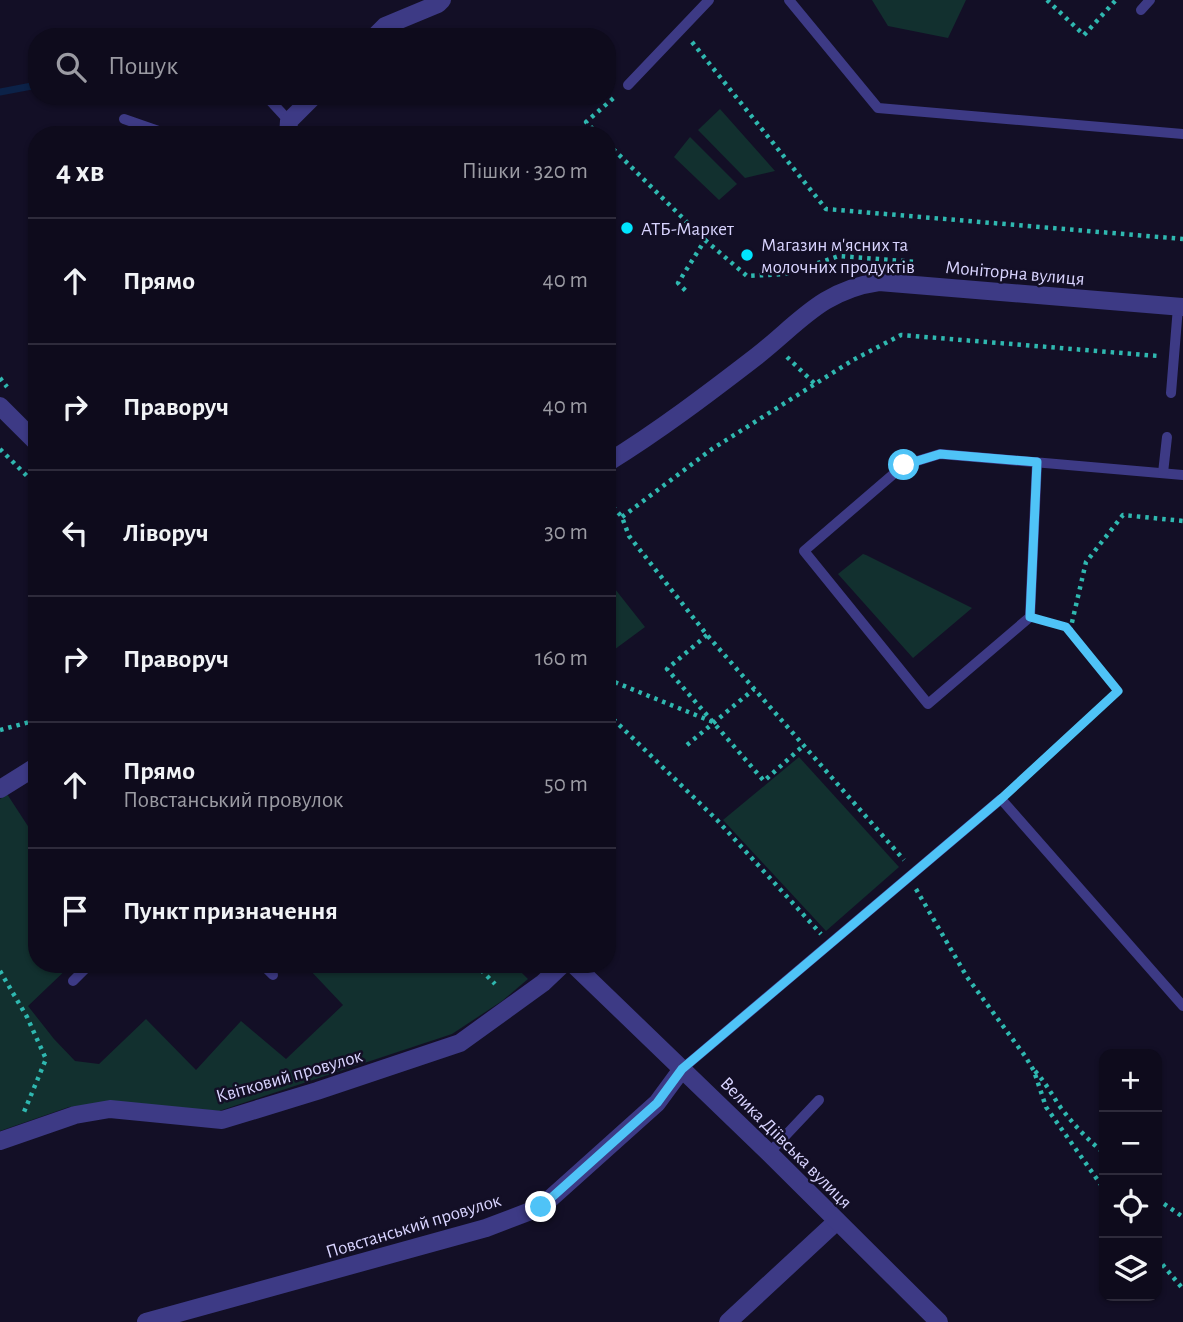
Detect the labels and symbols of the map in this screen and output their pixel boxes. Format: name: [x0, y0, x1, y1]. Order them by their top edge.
marker: АТБ-Маркет: [619, 220, 635, 236]
place label: АТБ-Маркет: [641, 220, 734, 239]
place label: Магазин м'ясних та молочних продуктів: [761, 236, 915, 277]
marker: Магазин м'ясних та молочних продуктів: [739, 247, 755, 263]
street label: Моніторна вулиця: [944, 258, 1085, 289]
route start: [888, 449, 919, 480]
street label: Квітковий провулок: [214, 1046, 365, 1106]
street label: Велика Діївська вулиця: [717, 1074, 855, 1212]
street label: Повстанський провулок: [324, 1191, 504, 1262]
route end: [525, 1191, 556, 1222]

